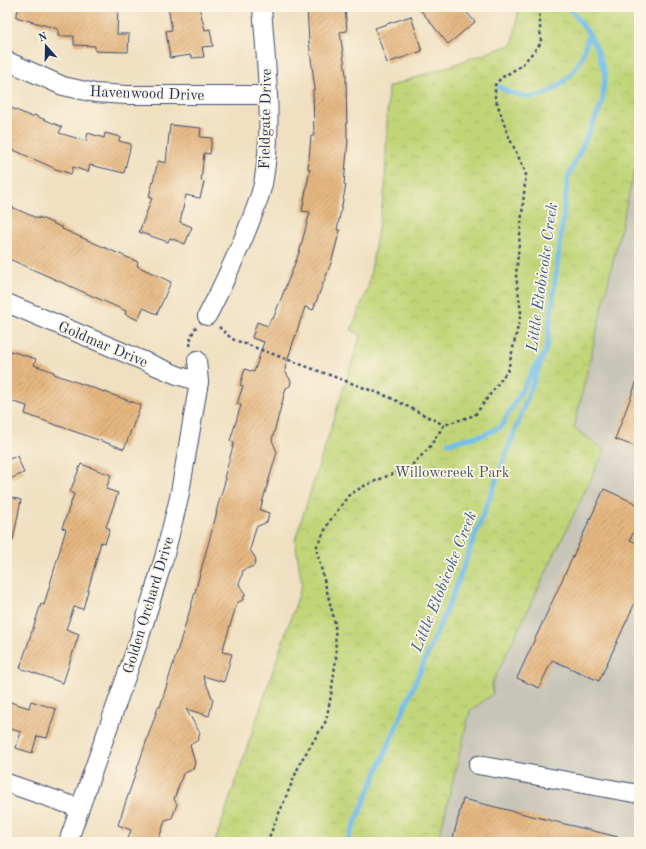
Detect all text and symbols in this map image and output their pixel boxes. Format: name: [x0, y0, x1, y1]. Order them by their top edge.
north arrow: [26, 26, 66, 66]
text: N: [37, 31, 49, 45]
street label: Fieldgate Drive: [258, 68, 275, 170]
street label: Havenwood Drive: [89, 85, 205, 104]
water label: Little Etobicoke Creek: [524, 201, 561, 354]
street label: Goldmar Drive: [55, 320, 150, 371]
park label: Willowcreek Park: [394, 466, 510, 481]
water label: Little Etobicoke Creek: [409, 509, 481, 655]
street label: Golden Orchard Drive: [121, 535, 177, 676]

